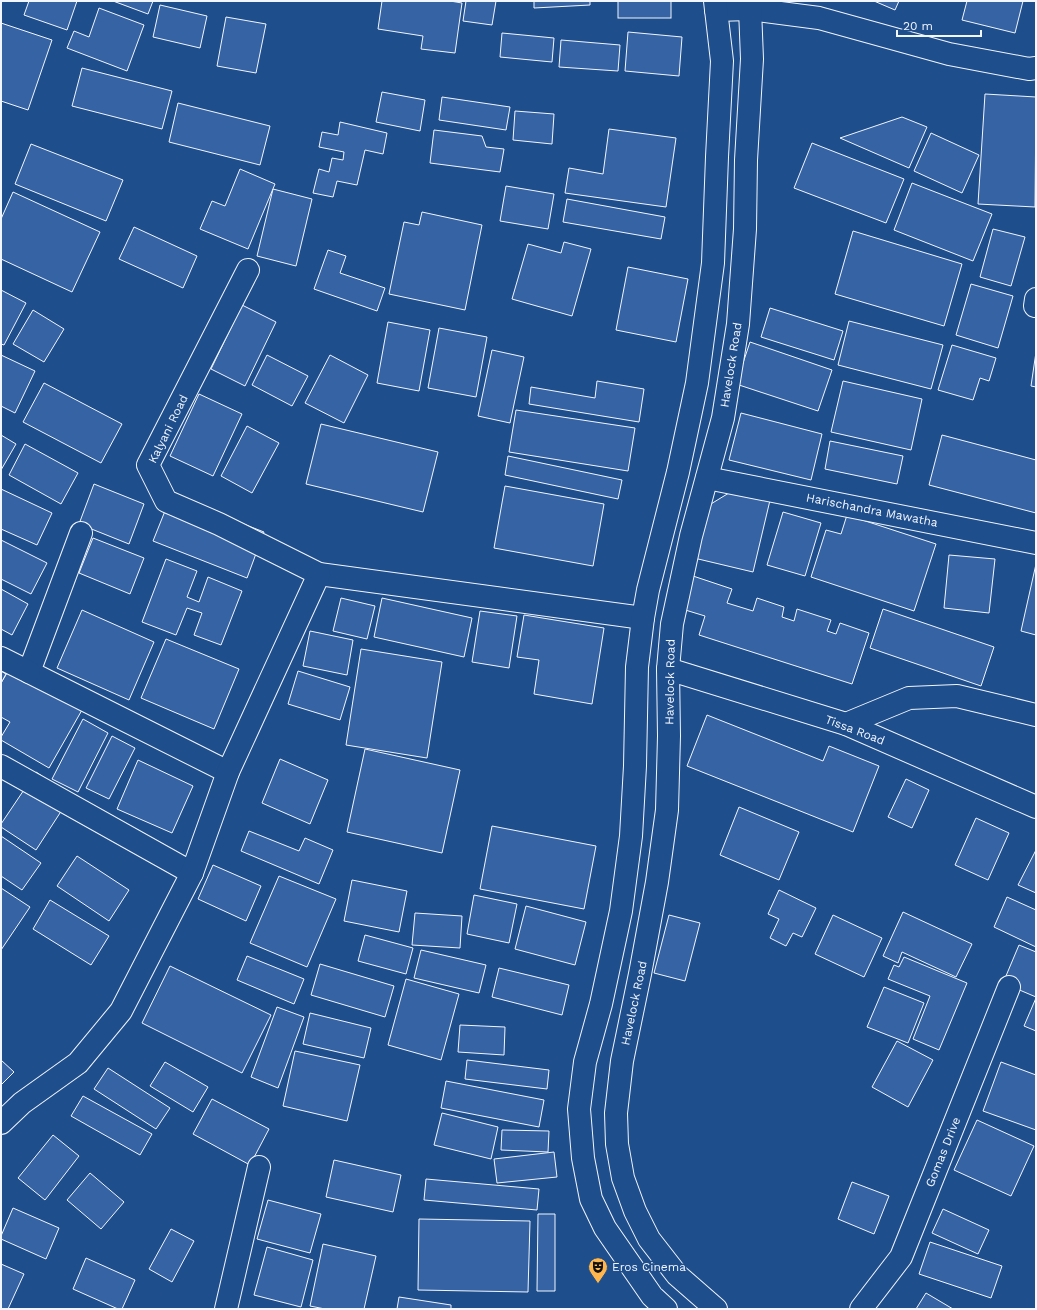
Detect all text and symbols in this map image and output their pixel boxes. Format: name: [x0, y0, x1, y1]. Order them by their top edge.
scale bar: [897, 12, 981, 38]
text: 20 m: [903, 19, 933, 33]
street label: Havelock Road: [717, 321, 745, 409]
street label: Kalyani Road: [145, 392, 191, 466]
street label: Harischandra Mawatha: [805, 490, 939, 530]
street label: Havelock Road: [662, 639, 678, 725]
street label: Tissa Road: [823, 712, 887, 748]
street label: Havelock Road: [618, 959, 650, 1047]
street label: Gomas Drive: [923, 1115, 963, 1189]
theatre icon: Eros Cinema: [587, 1256, 609, 1284]
place label: Eros Cinema: [612, 1260, 686, 1274]

